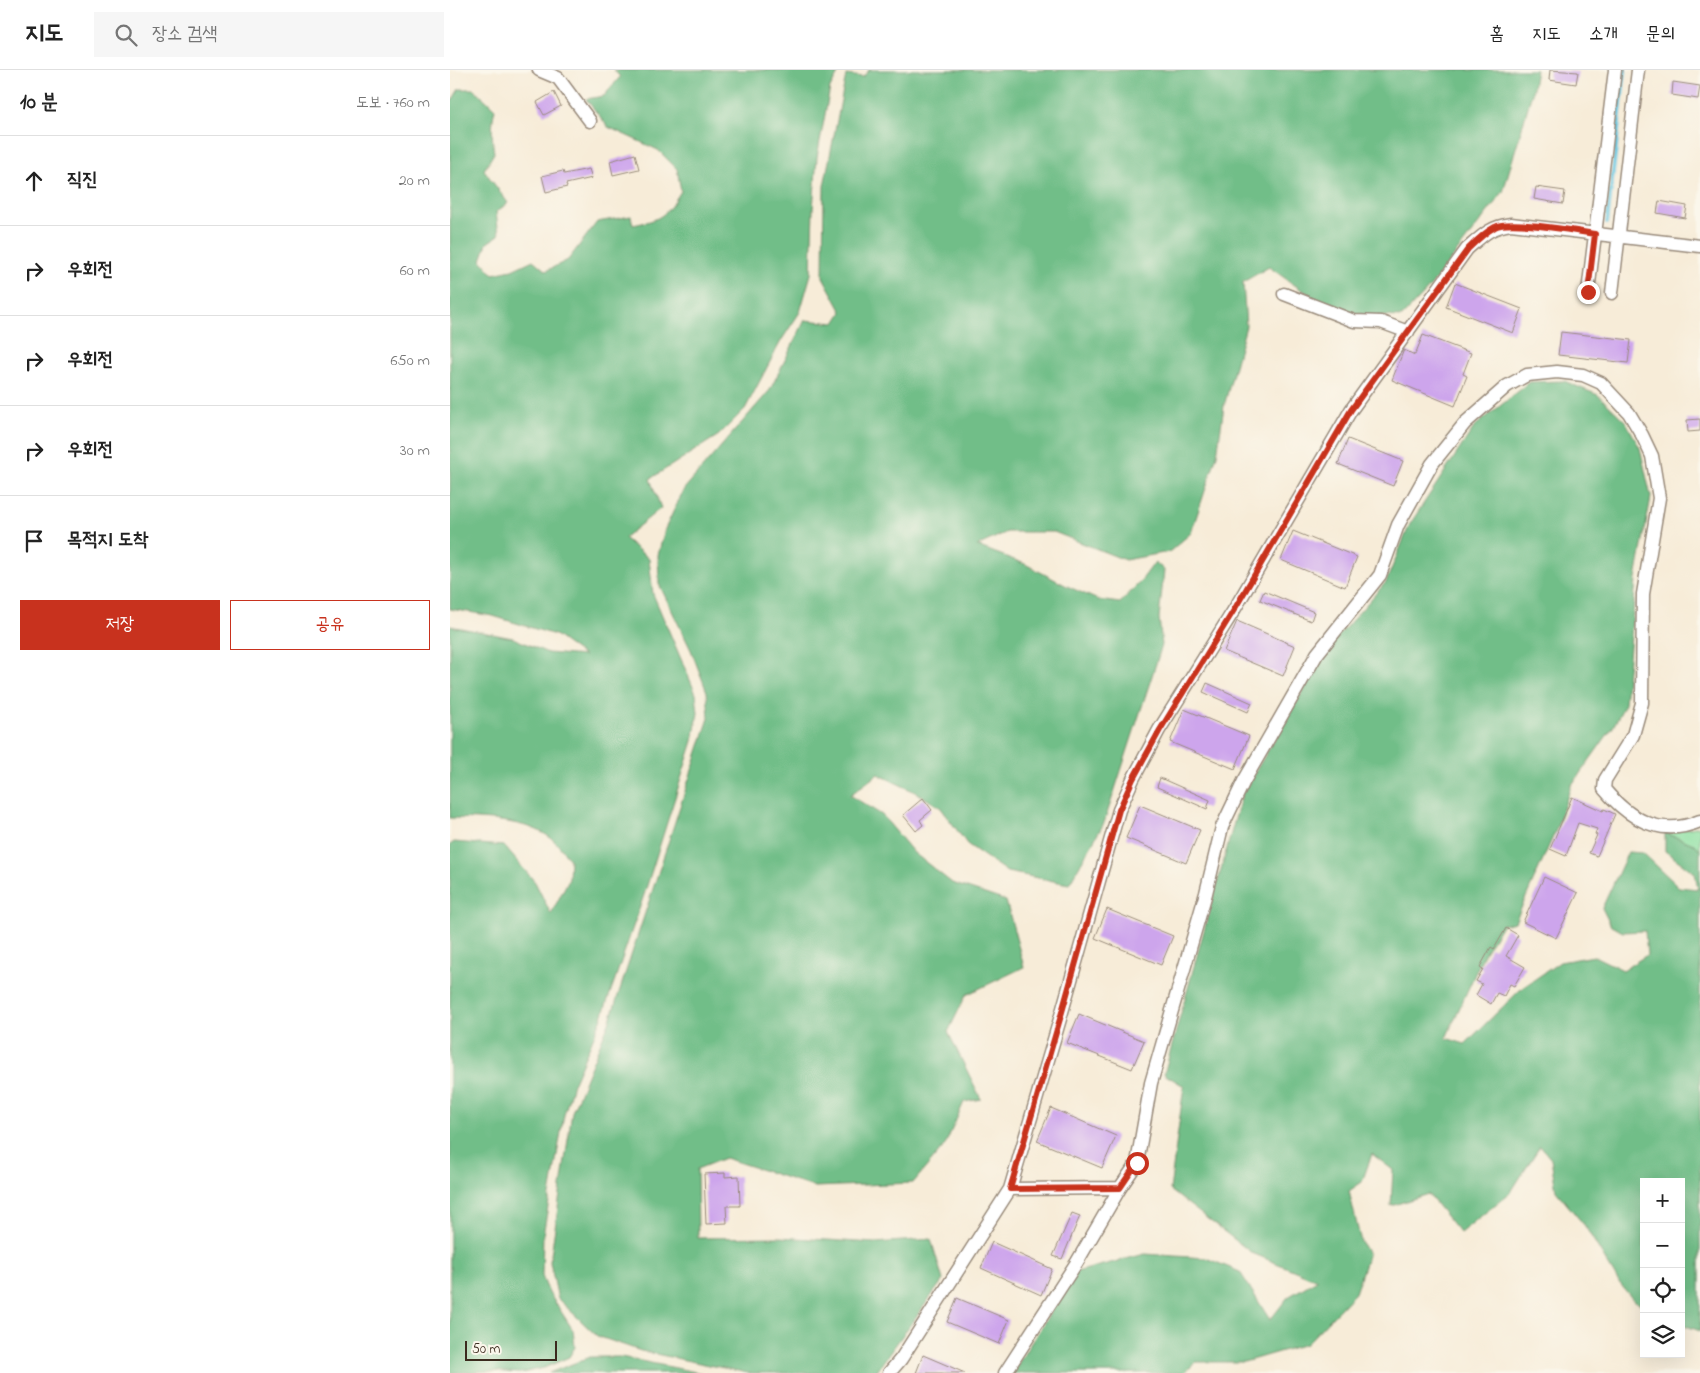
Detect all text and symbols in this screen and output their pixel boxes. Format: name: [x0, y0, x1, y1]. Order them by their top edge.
search box: [94, 12, 444, 57]
text: 지도: [25, 17, 64, 52]
icon: search: [112, 21, 140, 49]
text: 장소 검색: [152, 21, 218, 48]
text: 홈: [1490, 22, 1504, 48]
text: 지도: [1532, 22, 1561, 48]
text: 소개: [1589, 22, 1618, 48]
text: 문의: [1646, 22, 1675, 48]
text: 10 분: [20, 88, 58, 118]
text: 도보 · 760 m: [356, 91, 430, 115]
icon: ahead: [20, 167, 48, 195]
text: 직진: [67, 167, 98, 194]
text: 20 m: [399, 169, 430, 193]
icon: right: [20, 257, 48, 285]
text: 우회전: [67, 257, 113, 284]
text: 60 m: [400, 259, 430, 283]
route end: [1577, 281, 1600, 304]
icon: right: [20, 347, 48, 375]
text: 우회전: [67, 347, 113, 374]
text: 650 m: [390, 349, 430, 373]
icon: right: [20, 437, 48, 465]
text: 우회전: [67, 437, 113, 464]
text: 30 m: [400, 439, 430, 463]
icon: arrive: [20, 527, 48, 555]
text: 목적지 도착: [67, 527, 148, 554]
button: 저장: [20, 600, 220, 650]
button: 공유: [230, 600, 430, 650]
route start: [1126, 1152, 1149, 1175]
map controls: [1640, 1178, 1685, 1358]
button: +: [1640, 1178, 1685, 1223]
button: −: [1640, 1223, 1685, 1268]
button: locate: [1640, 1268, 1685, 1313]
button: layers: [1640, 1313, 1685, 1358]
scale bar: [465, 1338, 558, 1361]
text: 50 m: [472, 1339, 500, 1360]

